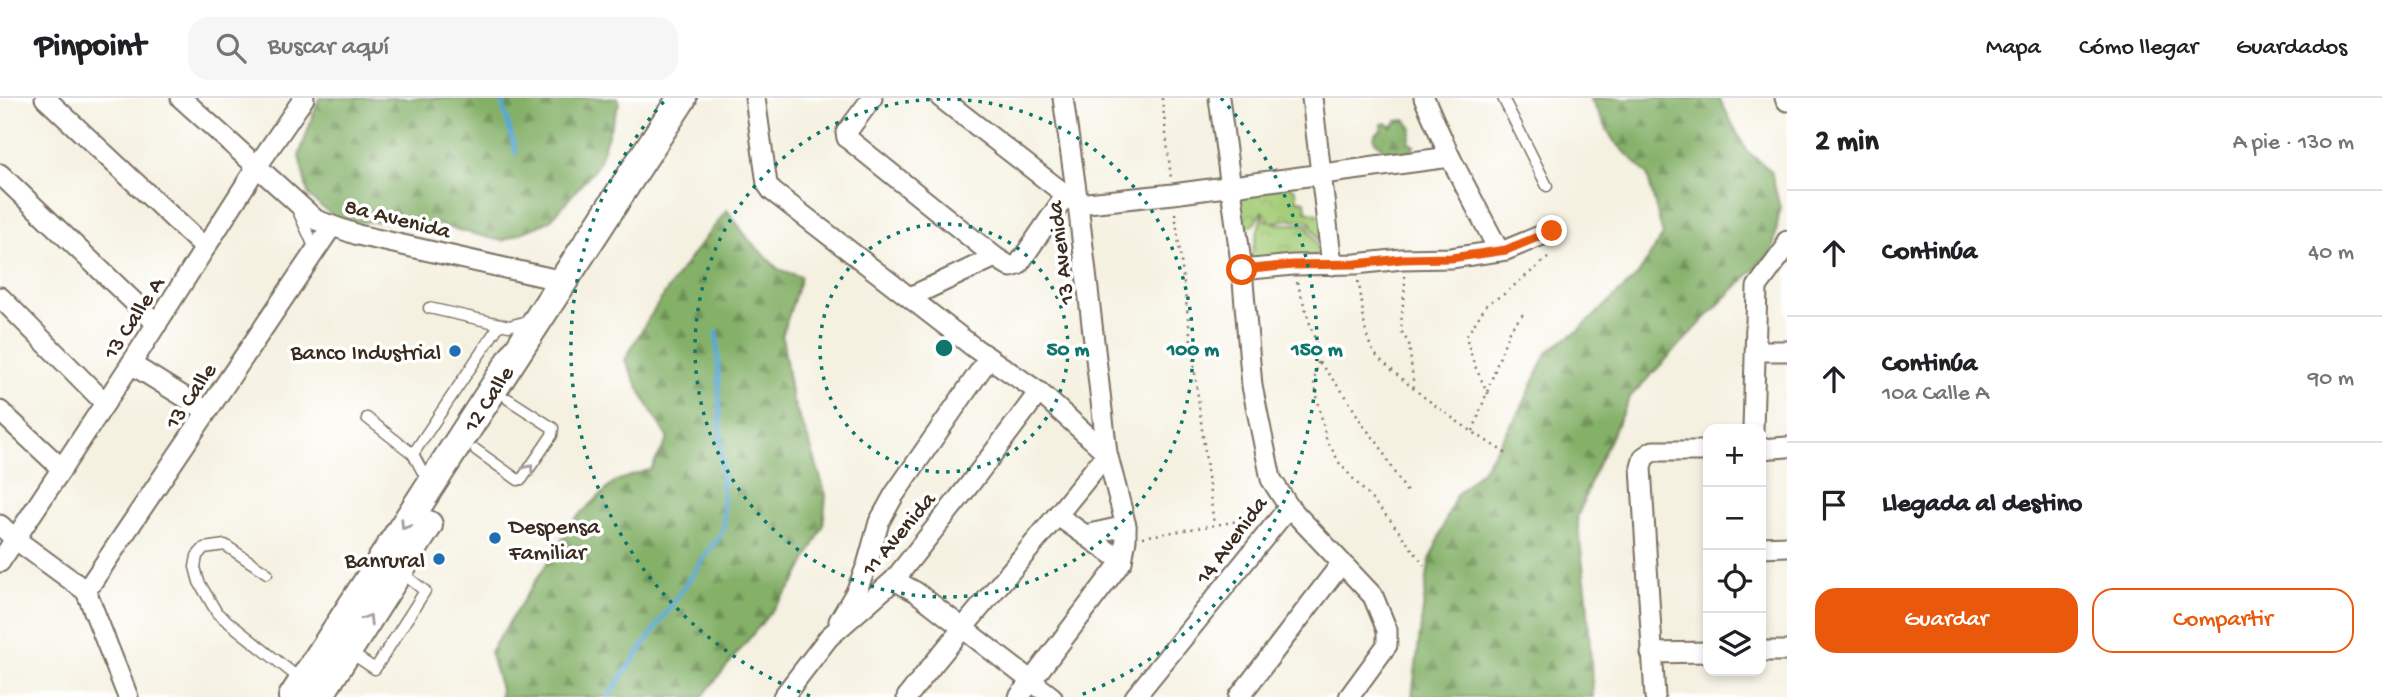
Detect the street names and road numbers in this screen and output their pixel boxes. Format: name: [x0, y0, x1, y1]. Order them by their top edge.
street label: 8a Avenida: [341, 194, 454, 247]
street label: 13 Avenida: [1043, 198, 1082, 307]
street label: 13 Calle A: [98, 271, 172, 366]
street label: 13 Calle: [159, 358, 224, 436]
street label: 12 Calle: [458, 361, 522, 439]
street label: 11 Avenida: [856, 487, 944, 584]
street label: 14 Avenida: [1190, 491, 1275, 591]

